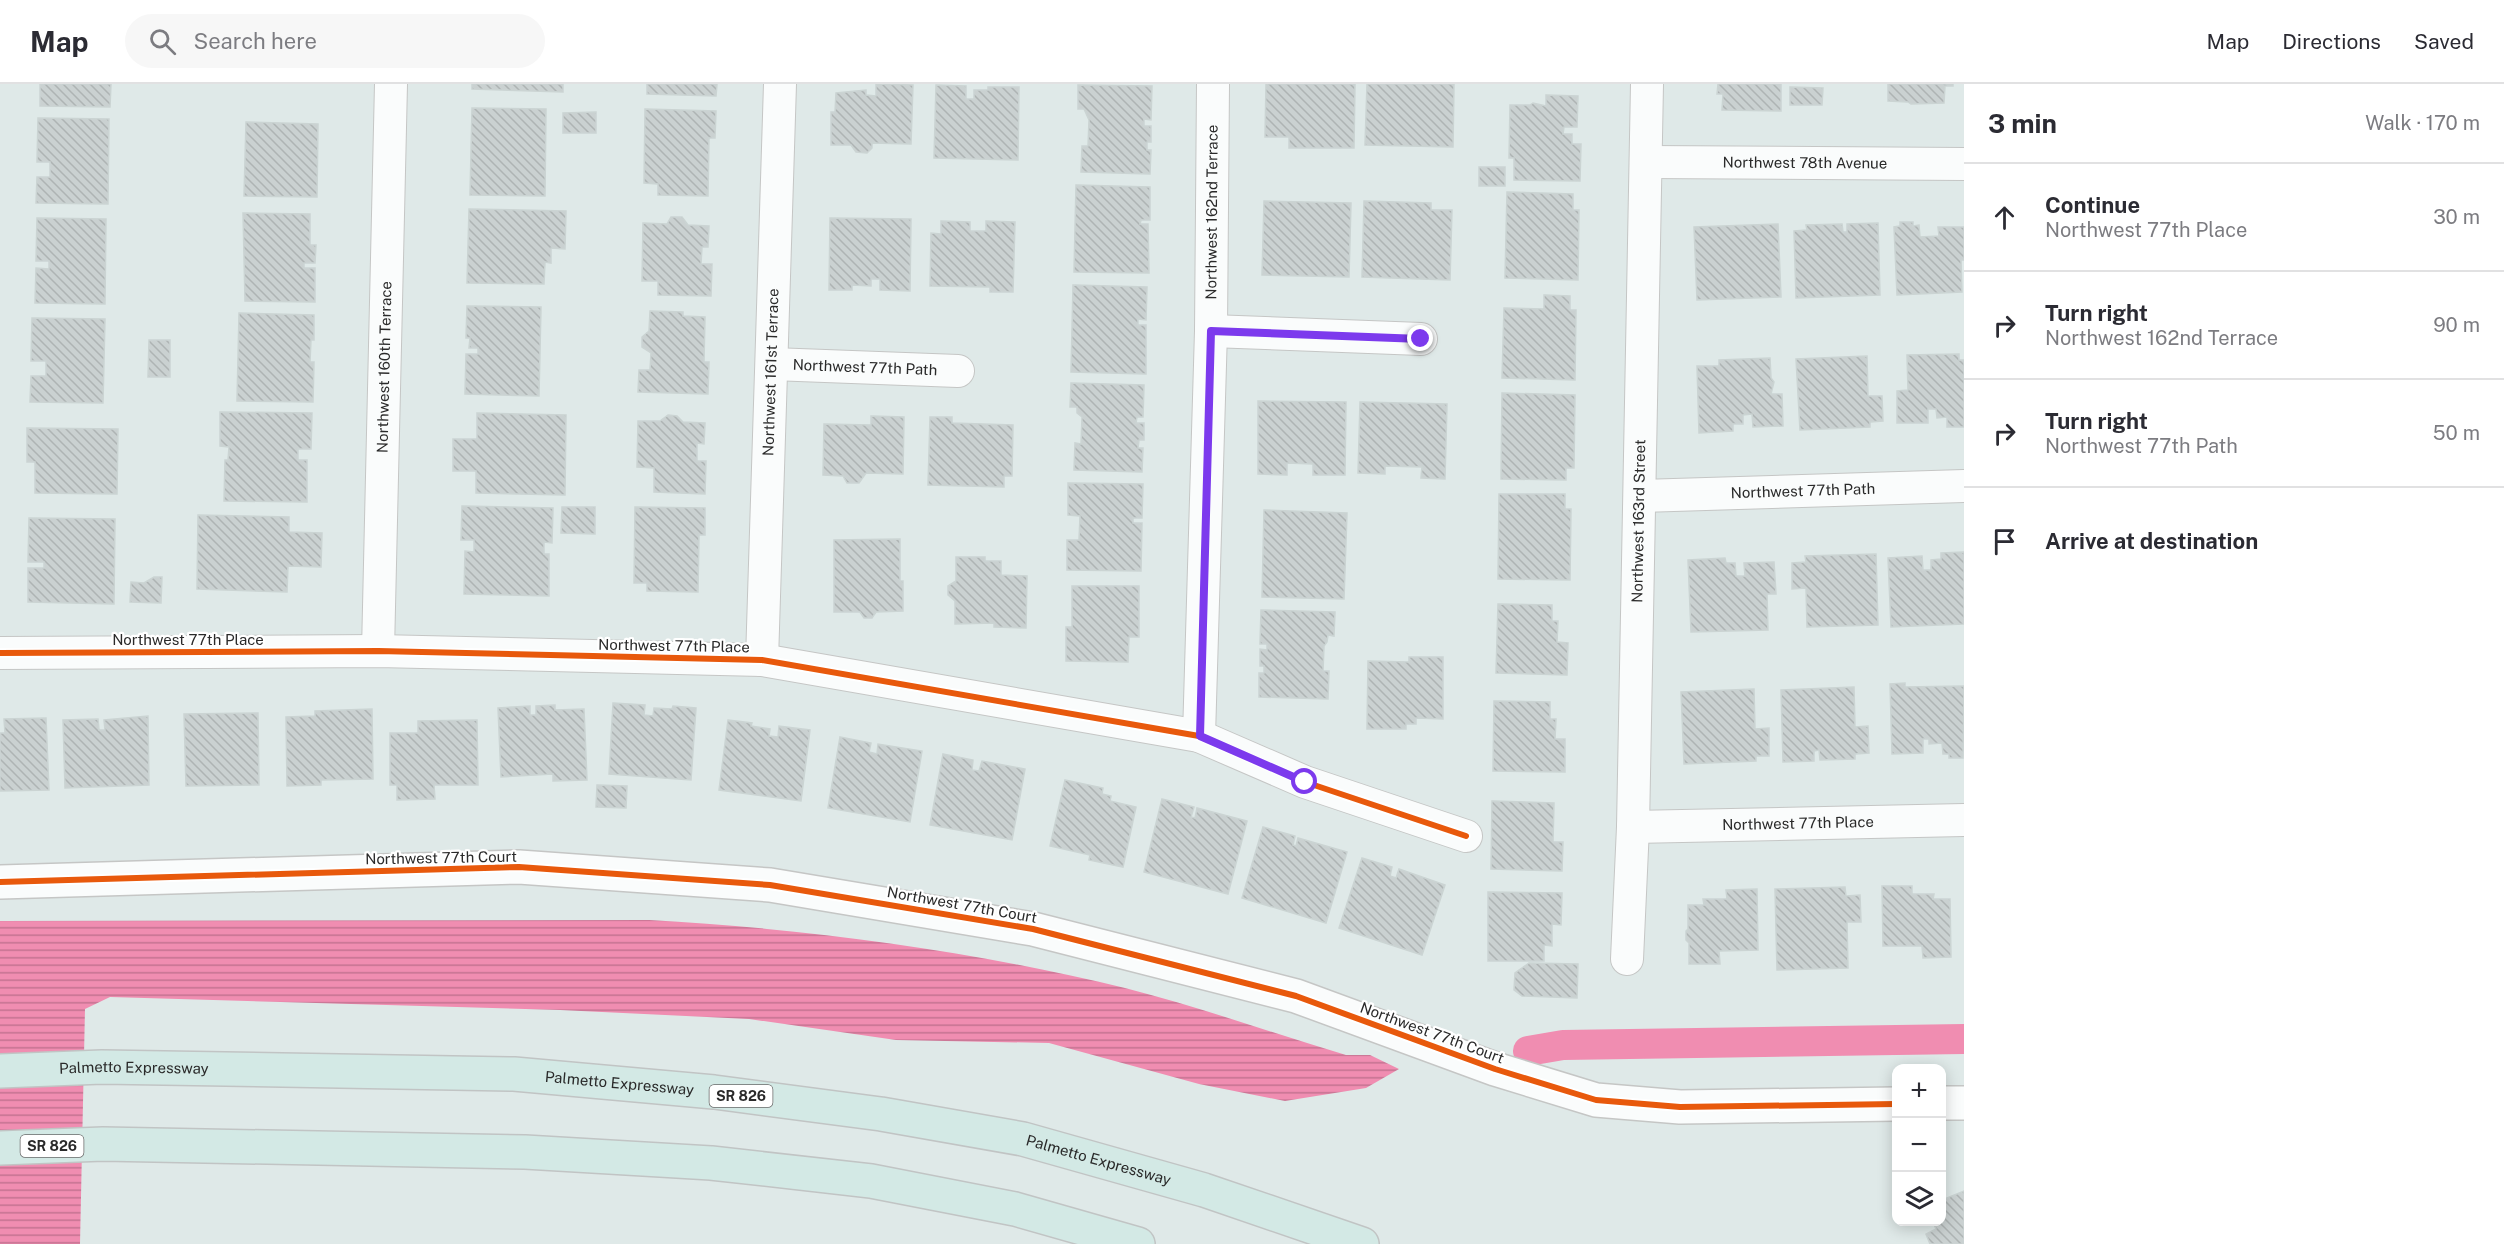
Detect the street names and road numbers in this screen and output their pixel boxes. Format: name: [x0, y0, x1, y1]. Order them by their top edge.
street label: Northwest 162nd Terrace: [1202, 125, 1221, 300]
street label: Northwest 78th Avenue: [1723, 153, 1887, 172]
street label: Northwest 160th Terrace: [374, 281, 394, 453]
street label: Northwest 161st Terrace: [759, 288, 782, 456]
street label: Northwest 77th Path: [792, 356, 938, 378]
street label: Northwest 163rd Street: [1628, 439, 1648, 603]
street label: Northwest 77th Path: [1730, 480, 1876, 501]
street label: Northwest 77th Place: [112, 631, 264, 648]
street label: Northwest 77th Place: [598, 636, 750, 655]
street label: Northwest 77th Place: [1722, 813, 1874, 833]
street label: Northwest 77th Court: [365, 848, 517, 867]
street label: Northwest 77th Court: [886, 883, 1038, 926]
street label: Northwest 77th Court: [1358, 999, 1507, 1067]
street label: Palmetto Expressway: [59, 1058, 209, 1077]
street label: Palmetto Expressway: [544, 1068, 695, 1098]
road number: SR 826: [710, 1085, 772, 1107]
street label: Palmetto Expressway: [1024, 1131, 1173, 1188]
road number: SR 826: [20, 1135, 84, 1157]

